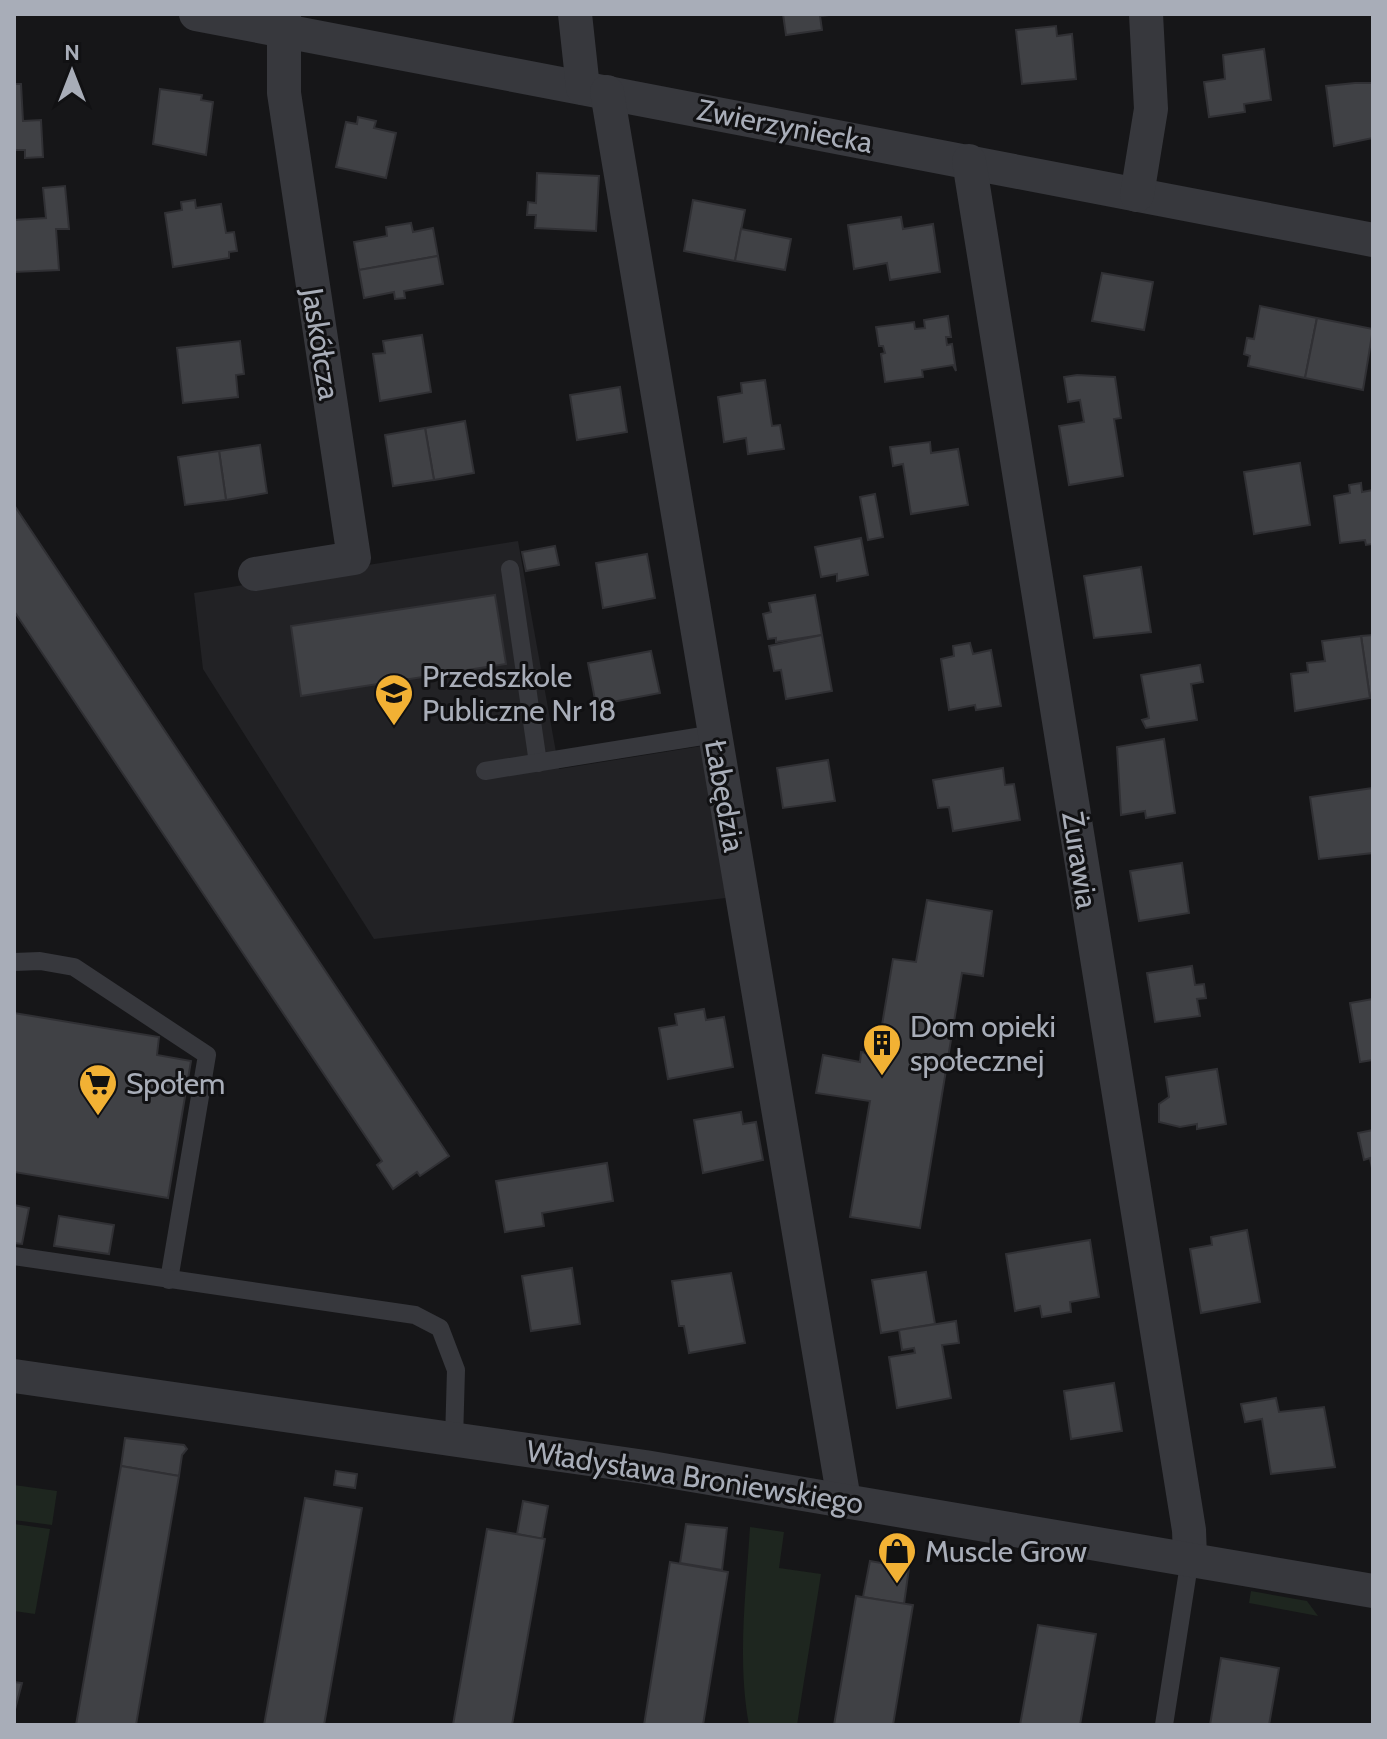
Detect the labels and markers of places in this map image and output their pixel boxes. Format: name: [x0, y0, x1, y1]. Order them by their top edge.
place label: Przedszkole Publiczne Nr 18: [422, 658, 616, 729]
school or university icon: Przedszkole Publiczne Nr 18: [373, 672, 415, 727]
place label: Dom opieki społecznej: [910, 1008, 1056, 1079]
building icon: Dom opieki społecznej: [861, 1022, 903, 1077]
supermarket icon: Społem: [77, 1062, 119, 1117]
place label: Społem: [126, 1065, 225, 1102]
shop icon: Muscle Grow: [876, 1530, 918, 1585]
place label: Muscle Grow: [925, 1533, 1087, 1570]

